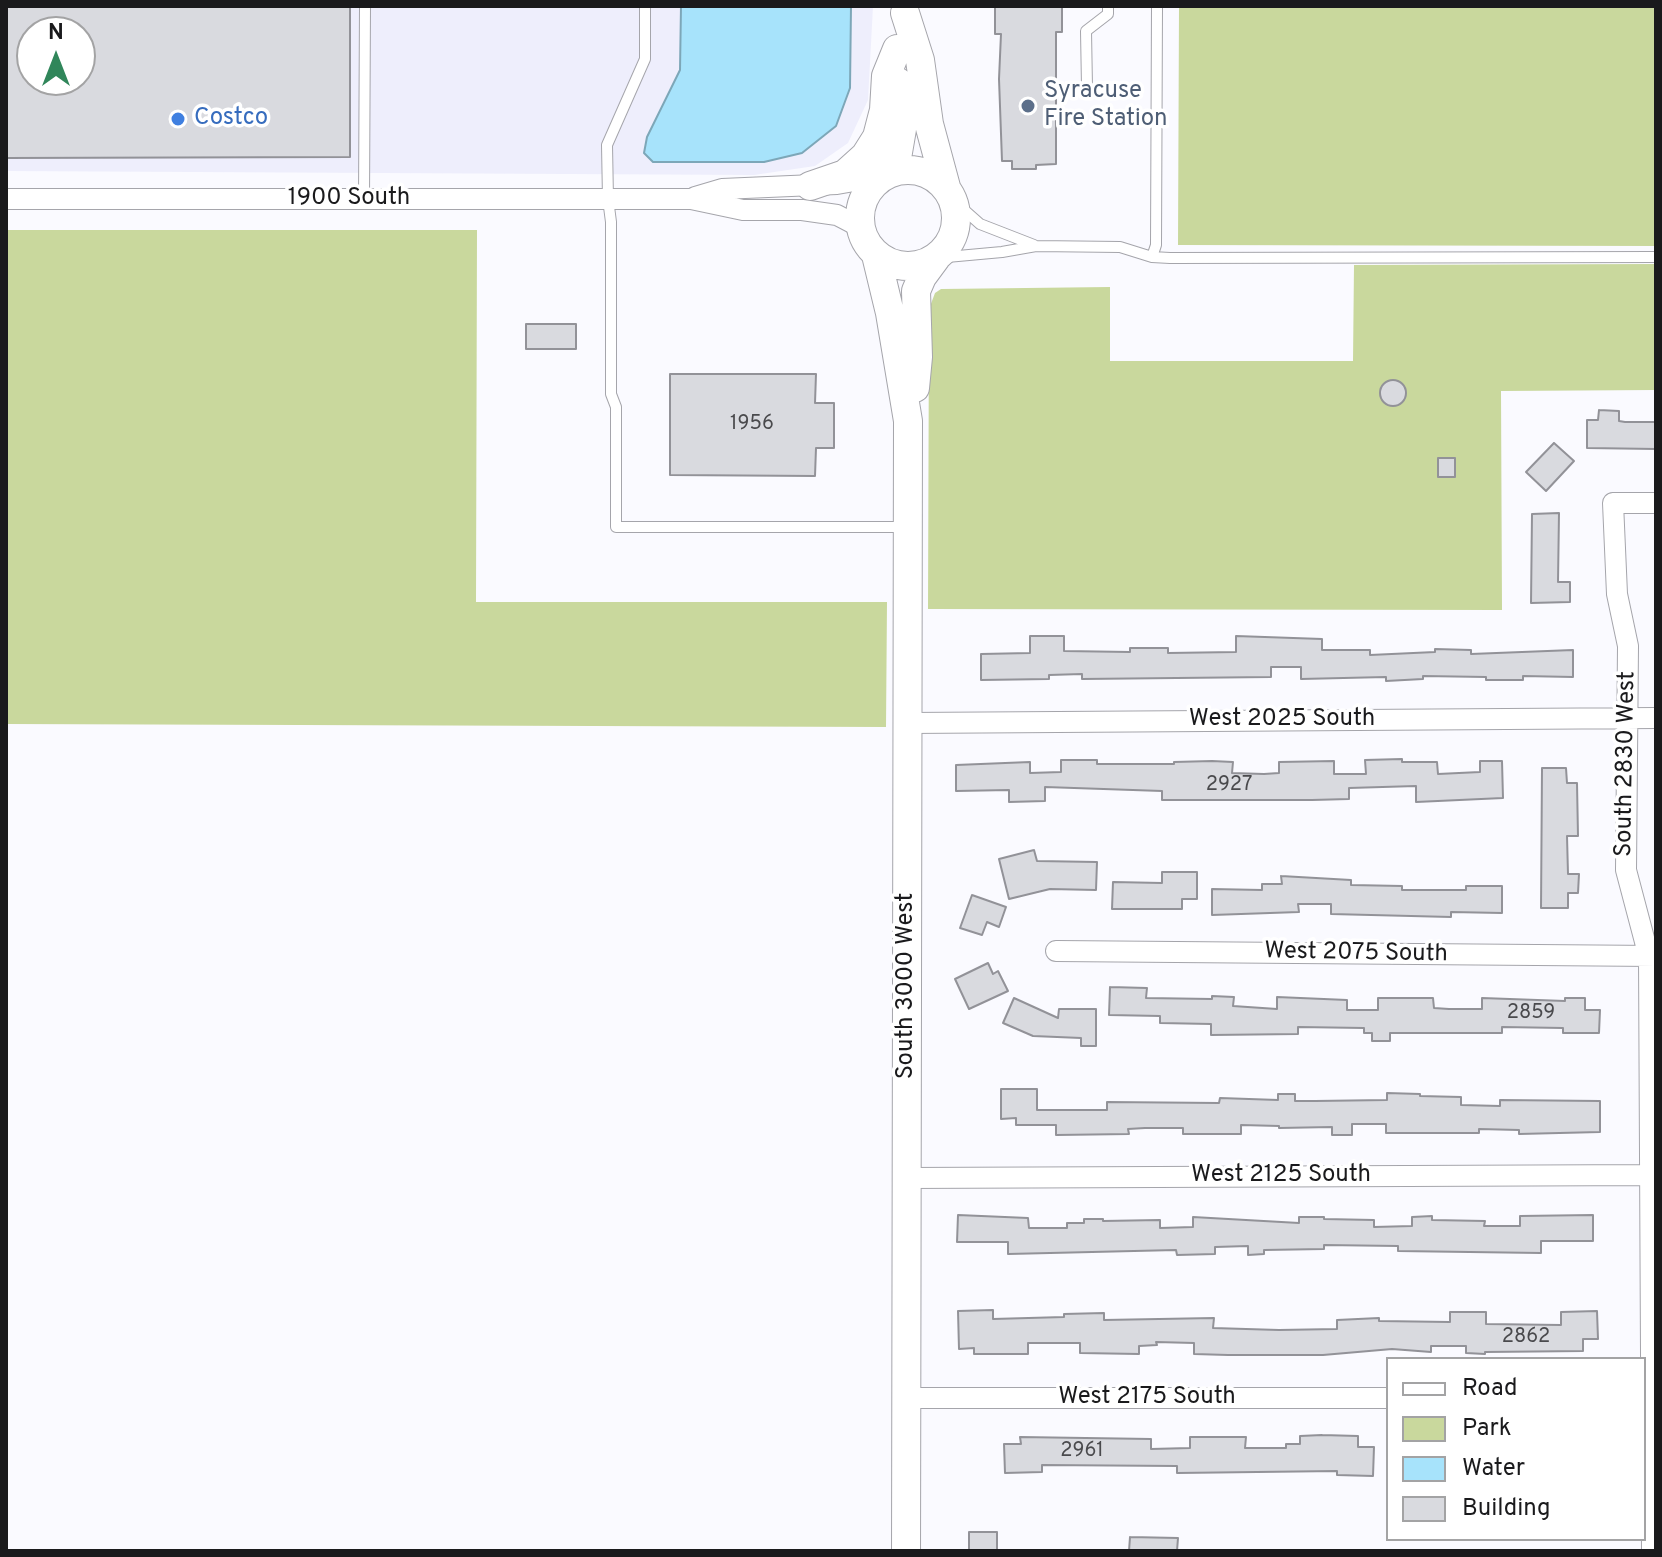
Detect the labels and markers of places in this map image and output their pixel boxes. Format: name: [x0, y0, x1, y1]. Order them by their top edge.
place label: Syracuse Fire Station: [1044, 78, 1168, 134]
marker: Syracuse Fire Station: [1019, 97, 1037, 115]
place label: Costco: [194, 105, 268, 133]
marker: Costco: [169, 110, 187, 128]

